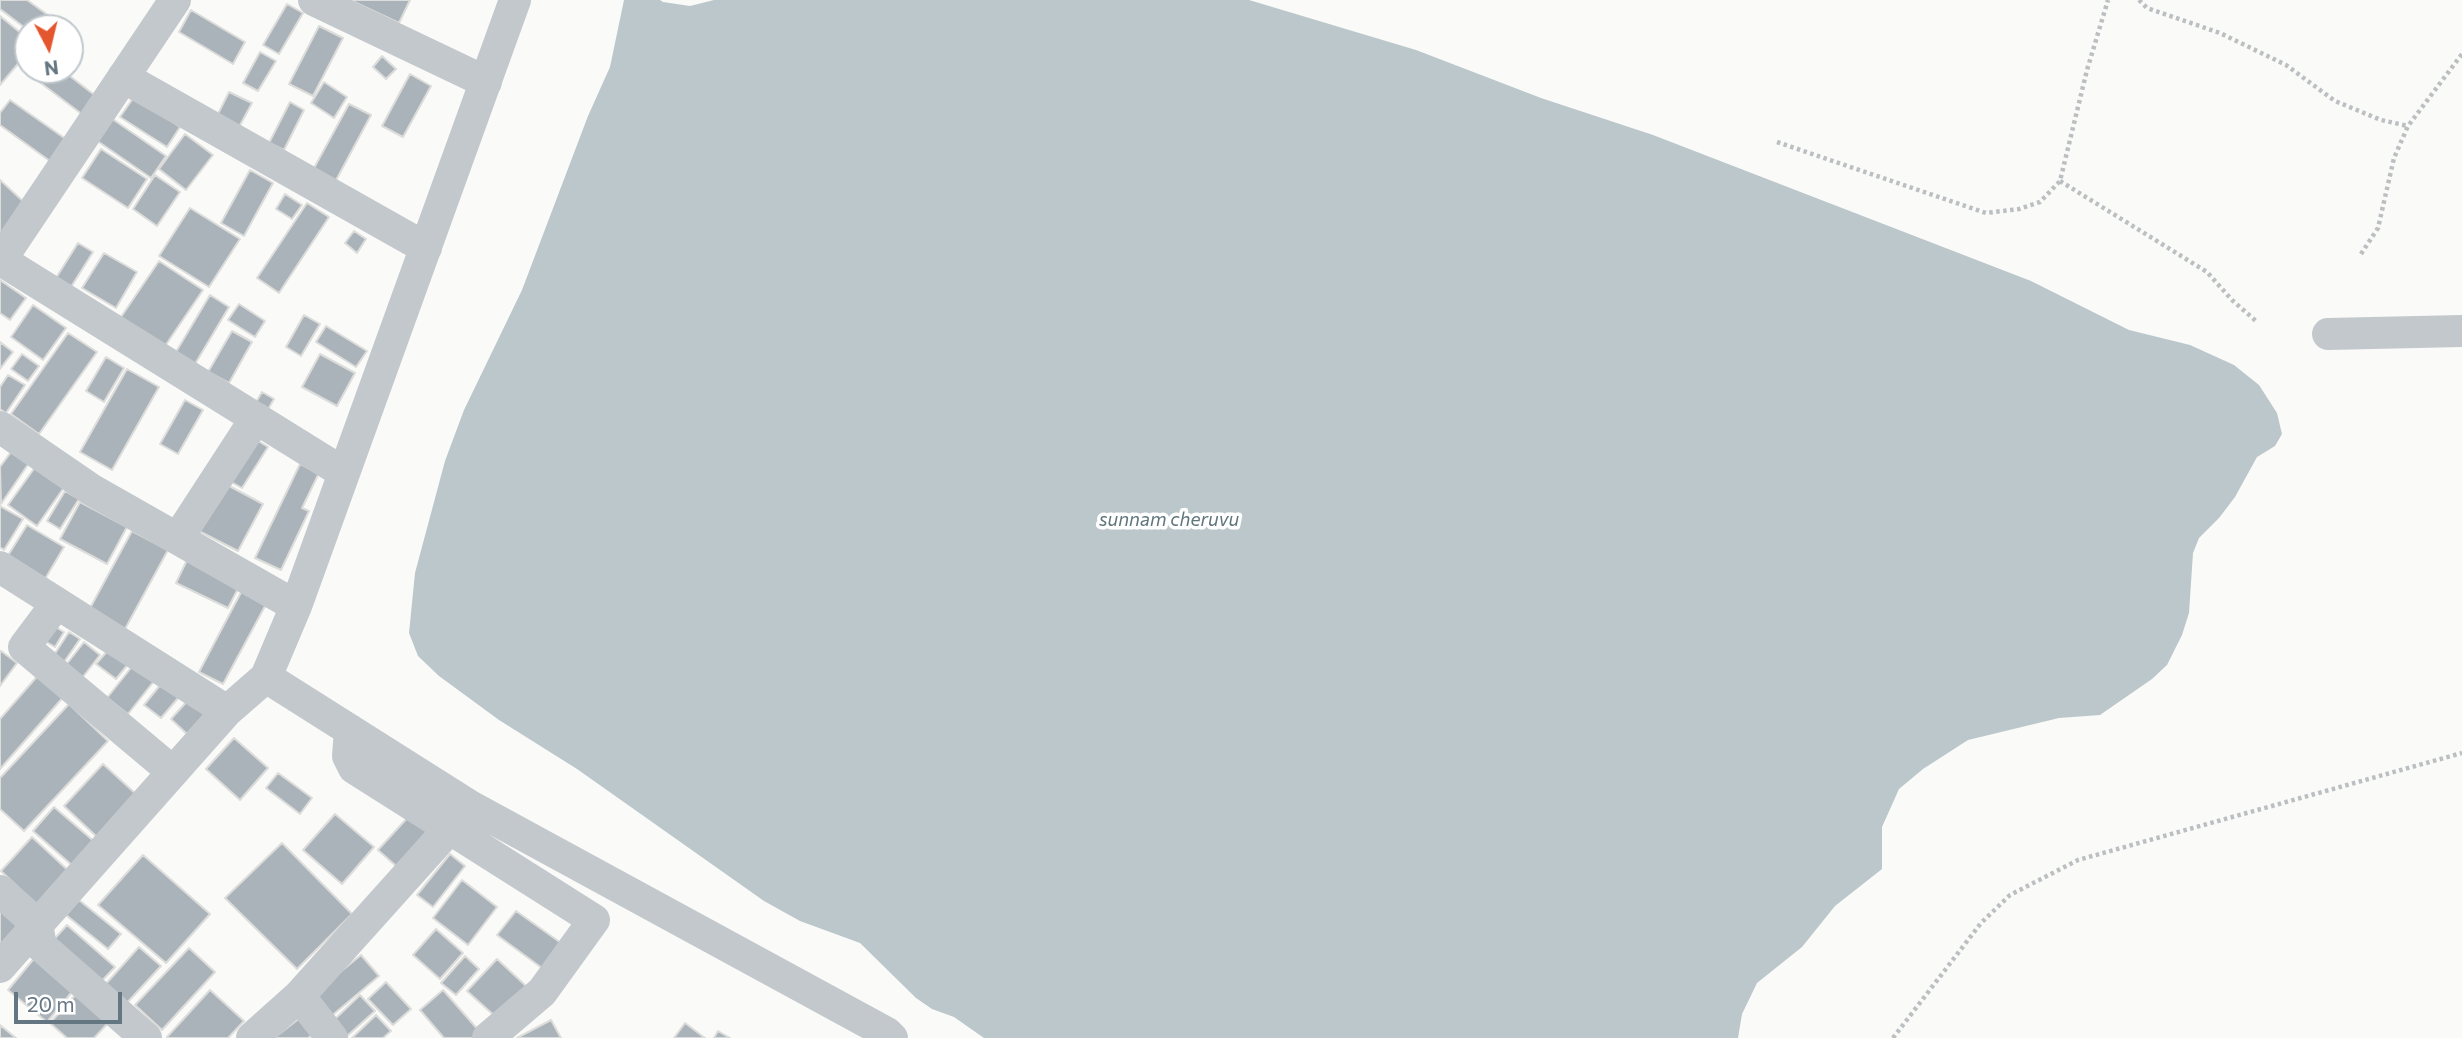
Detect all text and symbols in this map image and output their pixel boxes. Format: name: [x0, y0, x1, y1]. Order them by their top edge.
north arrow: [14, 14, 84, 84]
text: N: [43, 56, 60, 81]
water label: sunnam cheruvu: [1099, 509, 1239, 531]
scale bar: [18, 978, 126, 1022]
text: 20 m: [27, 991, 75, 1016]

